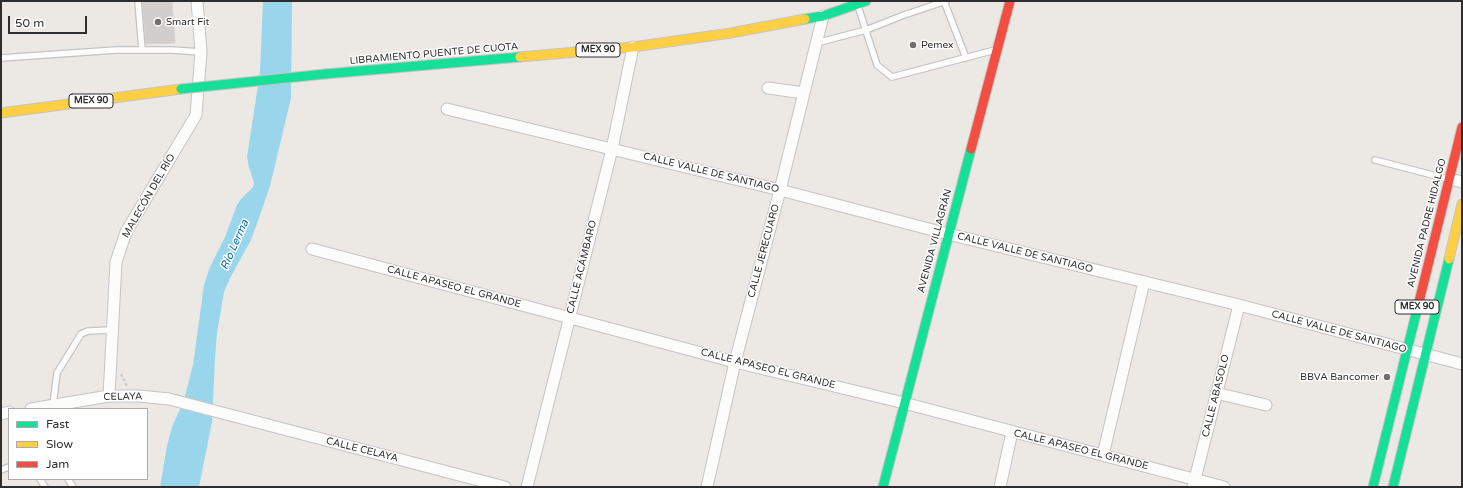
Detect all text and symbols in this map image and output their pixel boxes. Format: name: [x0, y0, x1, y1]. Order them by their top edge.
scale bar: [10, 8, 89, 34]
text: 50 m: [15, 16, 44, 30]
place label: Smart Fit: [166, 16, 209, 28]
marker: Smart Fit: [153, 17, 163, 27]
place label: Pemex: [921, 39, 953, 51]
marker: Pemex: [908, 40, 918, 50]
street label: LIBRAMIENTO PUENTE DE CUOTA: [349, 41, 519, 67]
road number: MEX 90: [576, 43, 620, 57]
road number: MEX 90: [69, 94, 113, 108]
street label: CALLE VALLE DE SANTIAGO: [642, 150, 780, 196]
street label: MALECÓN DEL RÍO: [120, 152, 178, 240]
street label: AVENIDA PADRE HIDALGO: [1405, 157, 1449, 289]
street label: AVENIDA VILLAGRÁN: [915, 188, 955, 294]
street label: CALLE JERECUARO: [746, 203, 782, 299]
water label: Río Lerma: [218, 218, 252, 272]
street label: CALLE ACÁMBARO: [565, 219, 599, 315]
street label: CALLE VALLE DE SANTIAGO: [956, 230, 1094, 276]
street label: CALLE APASEO EL GRANDE: [386, 263, 522, 311]
road number: MEX 90: [1395, 300, 1439, 314]
street label: CALLE VALLE DE SANTIAGO: [1270, 308, 1408, 356]
street label: CALLE APASEO EL GRANDE: [700, 346, 836, 392]
street label: CALLE ABASOLO: [1200, 353, 1232, 439]
place label: BBVA Bancomer: [1300, 371, 1379, 383]
marker: BBVA Bancomer: [1382, 372, 1392, 382]
street label: CELAYA: [103, 391, 143, 403]
legend: [8, 408, 148, 480]
text: Fast: [46, 417, 69, 431]
street label: CALLE APASEO EL GRANDE: [1013, 427, 1149, 473]
street label: CALLE CELAYA: [325, 435, 399, 465]
text: Slow: [46, 437, 73, 451]
text: Jam: [46, 457, 69, 471]

